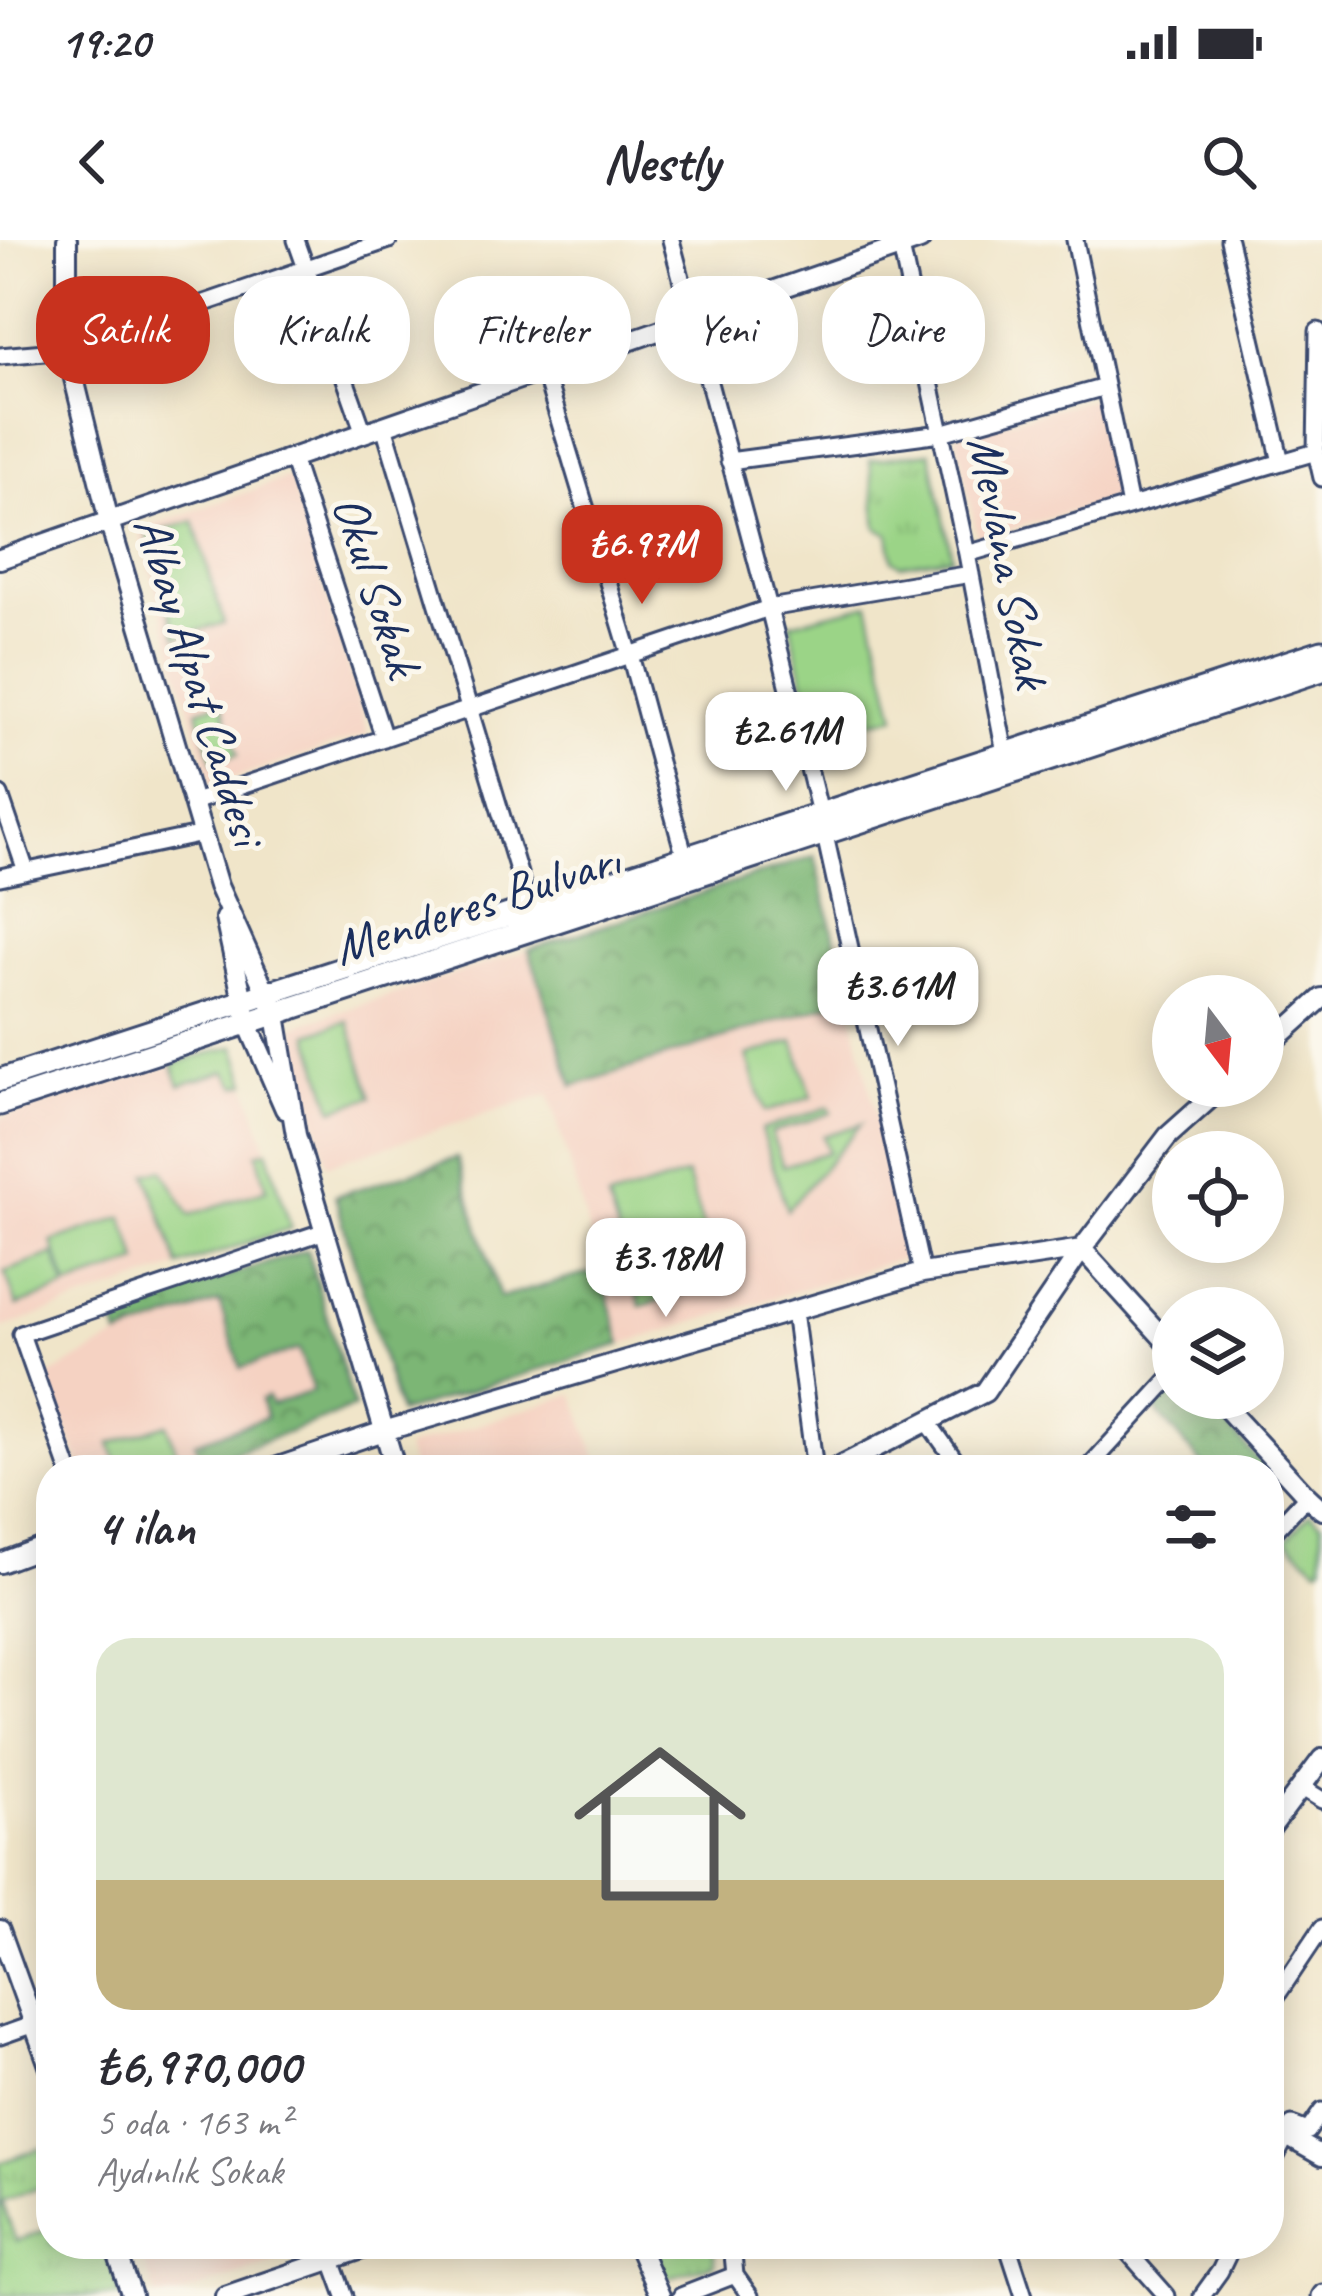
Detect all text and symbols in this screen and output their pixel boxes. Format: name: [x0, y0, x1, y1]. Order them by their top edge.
text: 19:20: [60, 14, 149, 71]
text: Nestly: [603, 128, 719, 196]
icon: back: [60, 129, 126, 195]
icon: search: [1196, 129, 1262, 195]
chip: Satılık: [36, 276, 210, 384]
chip: Kiralık: [234, 276, 410, 384]
chip: Filtreler: [434, 276, 631, 384]
chip: Yeni: [655, 276, 798, 384]
chip: Daire: [822, 276, 985, 384]
street label: Mevlana Sokak: [953, 431, 1065, 697]
street label: Okul Sokak: [318, 487, 437, 687]
pin: ₺6.97M: [544, 505, 740, 607]
street label: Albay Alpat Caddesi: [120, 508, 282, 858]
text: ₺6.97M: [589, 519, 695, 568]
pin: ₺2.61M: [688, 692, 884, 794]
text: ₺2.61M: [732, 706, 840, 755]
street label: Menderes Bulvarı: [325, 826, 630, 979]
pin: ₺3.61M: [800, 947, 996, 1049]
text: ₺3.61M: [844, 961, 952, 1010]
north arrow: [1152, 975, 1284, 1107]
map controls: [1152, 975, 1284, 1419]
button: locate: [1152, 1131, 1284, 1263]
pin: ₺3.18M: [568, 1218, 764, 1320]
text: ₺3.18M: [613, 1232, 719, 1281]
button: layers: [1152, 1287, 1284, 1419]
icon: filters: [1158, 1494, 1224, 1560]
text: 4 ilan: [96, 1495, 195, 1559]
icon: home: [552, 1716, 768, 1932]
text: ₺6,970,000: [96, 2034, 300, 2098]
text: 5 oda · 163 m²: [96, 2098, 290, 2147]
text: Aydınlık Sokak: [96, 2147, 283, 2196]

